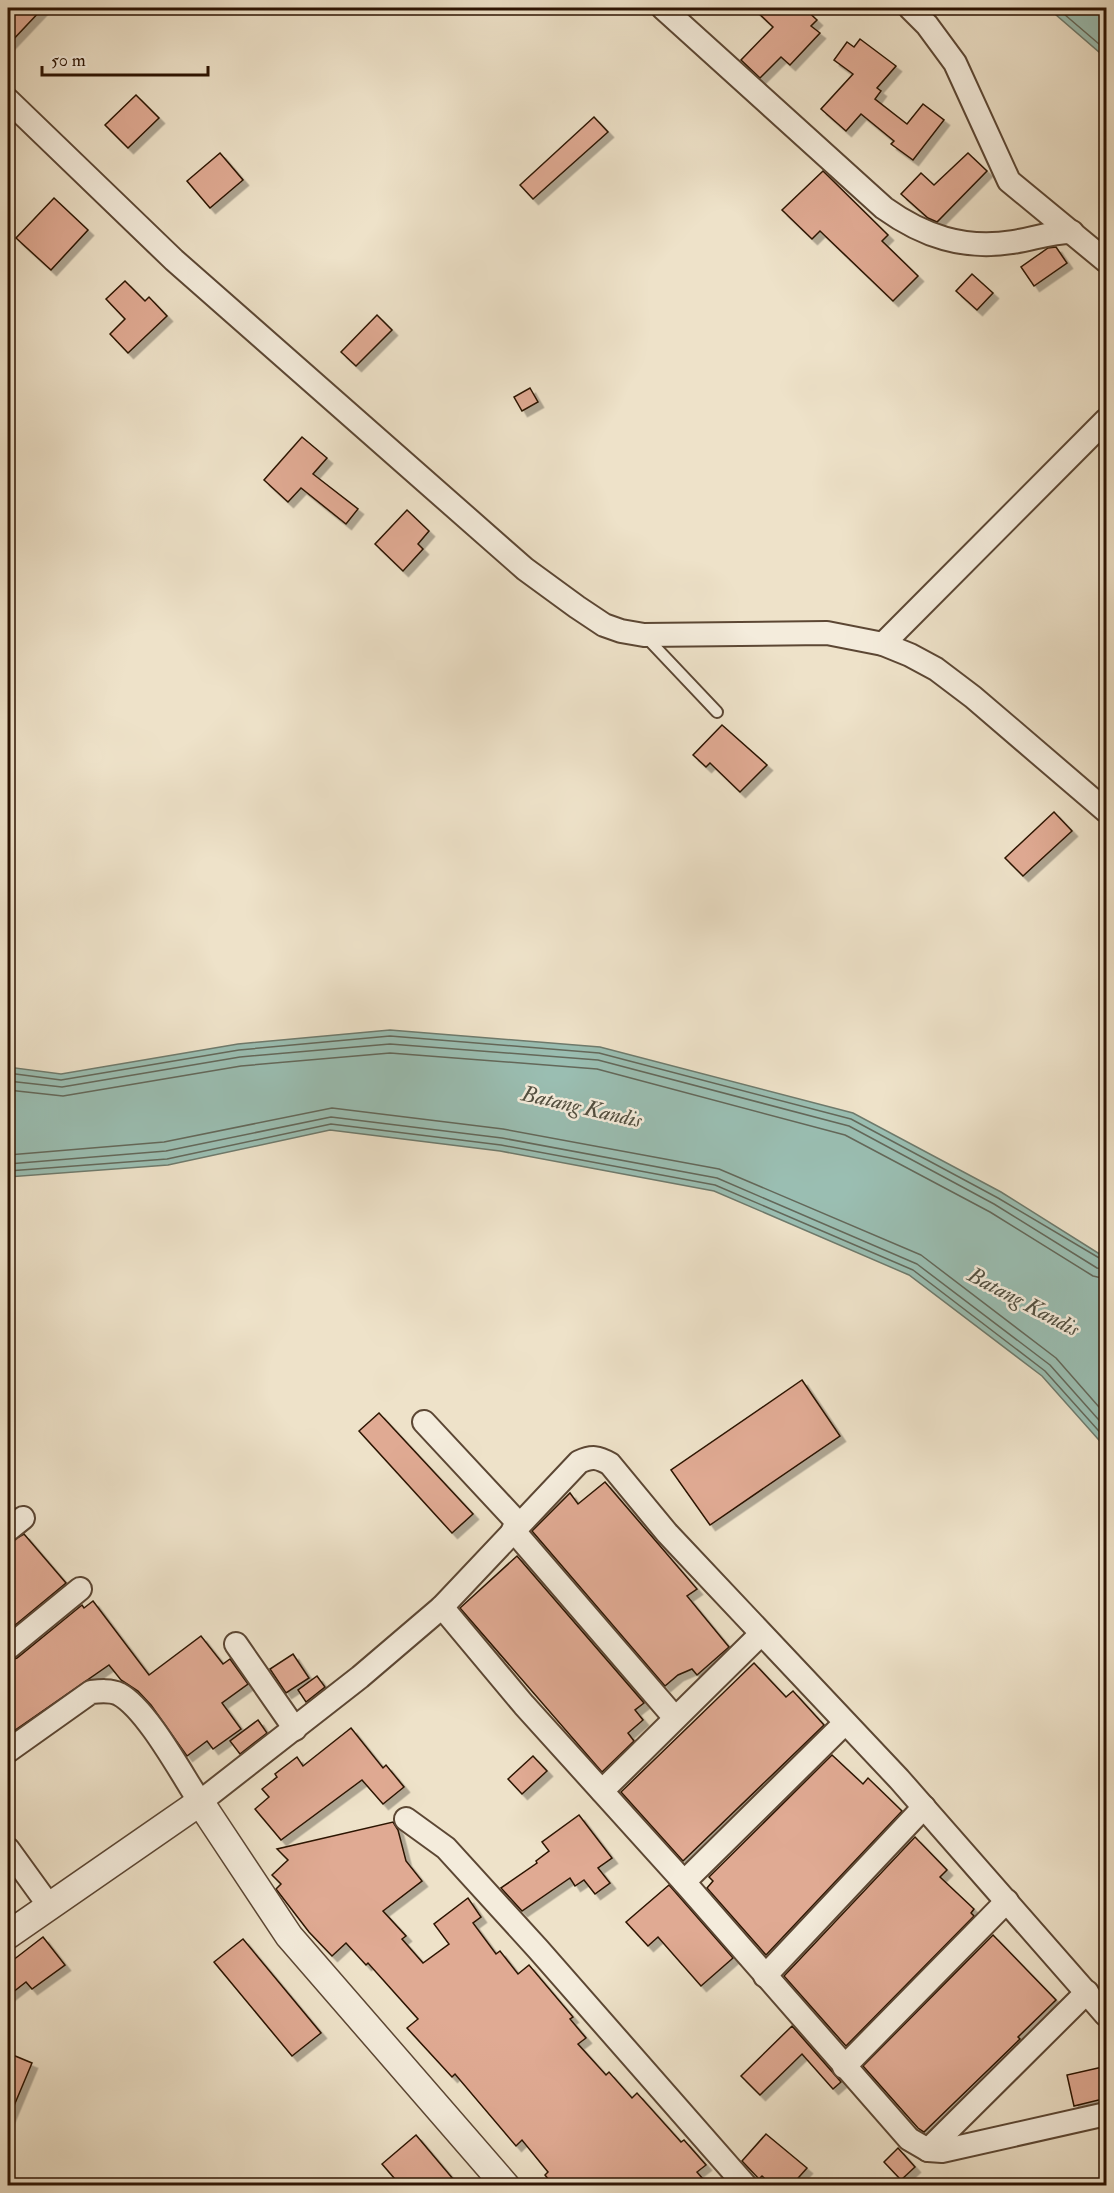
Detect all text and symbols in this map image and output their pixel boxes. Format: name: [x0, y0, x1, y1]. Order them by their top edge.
scale bar: [42, 39, 208, 77]
text: 50 m: [51, 49, 86, 72]
water label: Batang Kandis: [518, 1079, 645, 1135]
water label: Batang Kandis: [962, 1260, 1085, 1343]

